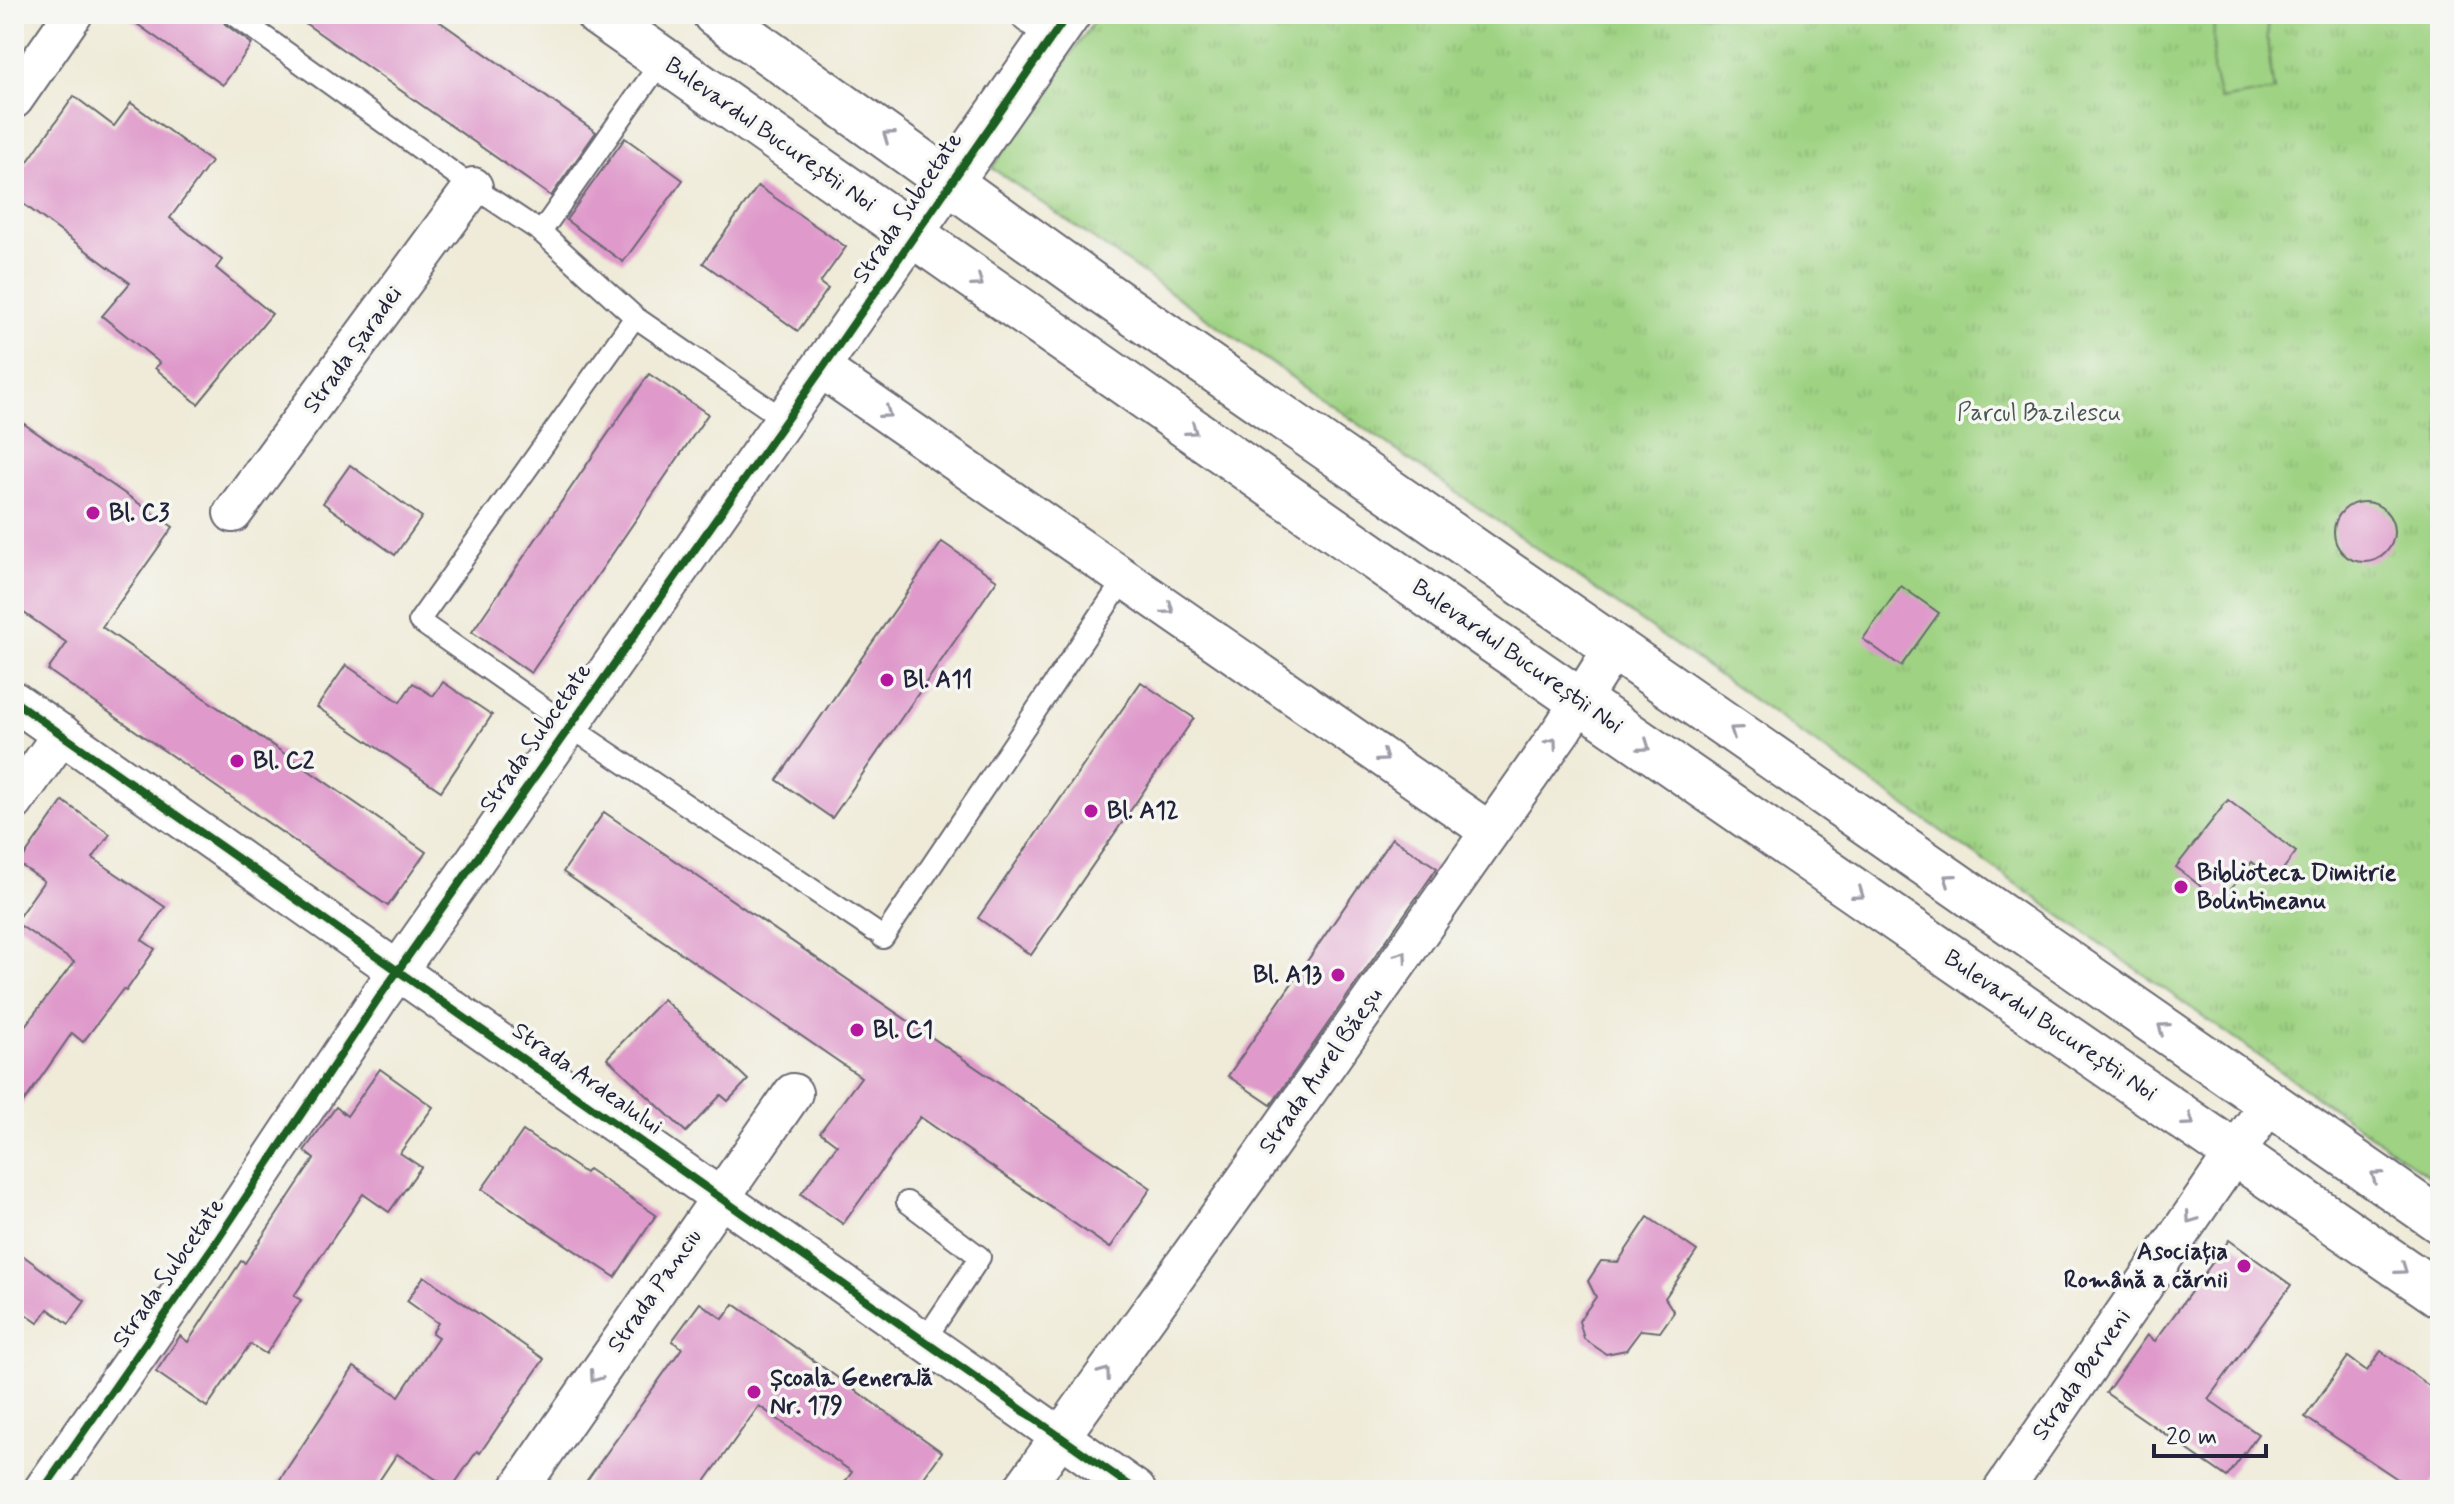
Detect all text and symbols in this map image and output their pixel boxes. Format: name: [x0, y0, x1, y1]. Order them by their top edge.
street label: Bulevardul Bucureștii Noi: [658, 50, 882, 220]
street label: Strada Subcetate: [846, 126, 970, 290]
one-way arrow: [882, 131, 896, 146]
one-way arrow: [970, 272, 984, 287]
street label: Strada Șaradei: [296, 280, 410, 420]
park label: Parcul Bazilescu: [1957, 398, 2121, 429]
one-way arrow: [877, 404, 891, 419]
one-way arrow: [1183, 420, 1197, 435]
place label: Bl. C3: [109, 498, 170, 529]
marker: Bl. C3: [84, 504, 102, 522]
street label: Bulevardul Bucureștii Noi: [1405, 572, 1629, 742]
one-way arrow: [1160, 599, 1174, 614]
street label: Strada Subcetate: [473, 657, 599, 819]
place label: Bl. A11: [903, 665, 972, 696]
marker: Bl. A11: [878, 671, 896, 689]
one-way arrow: [1730, 726, 1744, 741]
one-way arrow: [1637, 736, 1651, 751]
one-way arrow: [1542, 738, 1557, 752]
place label: Bl. C2: [253, 746, 315, 777]
one-way arrow: [1374, 747, 1388, 762]
marker: Bl. C2: [228, 752, 246, 770]
place label: Bl. A12: [1107, 796, 1179, 827]
marker: Bl. A12: [1082, 802, 1100, 820]
place label: Biblioteca Dimitrie Bolintineanu: [2197, 858, 2397, 917]
one-way arrow: [1944, 874, 1958, 889]
marker: Biblioteca Dimitrie Bolintineanu: [2172, 878, 2190, 896]
one-way arrow: [1851, 884, 1865, 899]
street label: Bulevardul Bucureștii Noi: [1937, 943, 2163, 1109]
one-way arrow: [1392, 950, 1407, 964]
place label: Bl. A13: [1253, 960, 1322, 991]
marker: Bl. A13: [1329, 966, 1347, 984]
street label: Strada Aurel Băeșu: [1252, 981, 1390, 1160]
street label: Strada Ardealului: [506, 1015, 668, 1143]
place label: Bl. C1: [873, 1015, 933, 1046]
marker: Bl. C1: [848, 1021, 866, 1039]
one-way arrow: [2157, 1023, 2171, 1038]
one-way arrow: [2180, 1111, 2194, 1126]
one-way arrow: [2371, 1171, 2385, 1186]
street label: Strada Subcetate: [106, 1192, 232, 1354]
one-way arrow: [2186, 1209, 2201, 1223]
street label: Strada Panciu: [601, 1223, 709, 1359]
place label: Asociația Română a cărnii: [2064, 1237, 2228, 1296]
marker: Asociația Română a cărnii: [2235, 1257, 2253, 1275]
one-way arrow: [2394, 1259, 2408, 1274]
street label: Strada Berveni: [2025, 1303, 2139, 1447]
place label: Școala Generală Nr. 179: [770, 1363, 933, 1422]
one-way arrow: [1095, 1367, 1110, 1382]
one-way arrow: [590, 1369, 605, 1383]
marker: Școala Generală Nr. 179: [745, 1383, 763, 1401]
scale bar: [2154, 1408, 2266, 1458]
text: 20 m: [2166, 1422, 2217, 1453]

